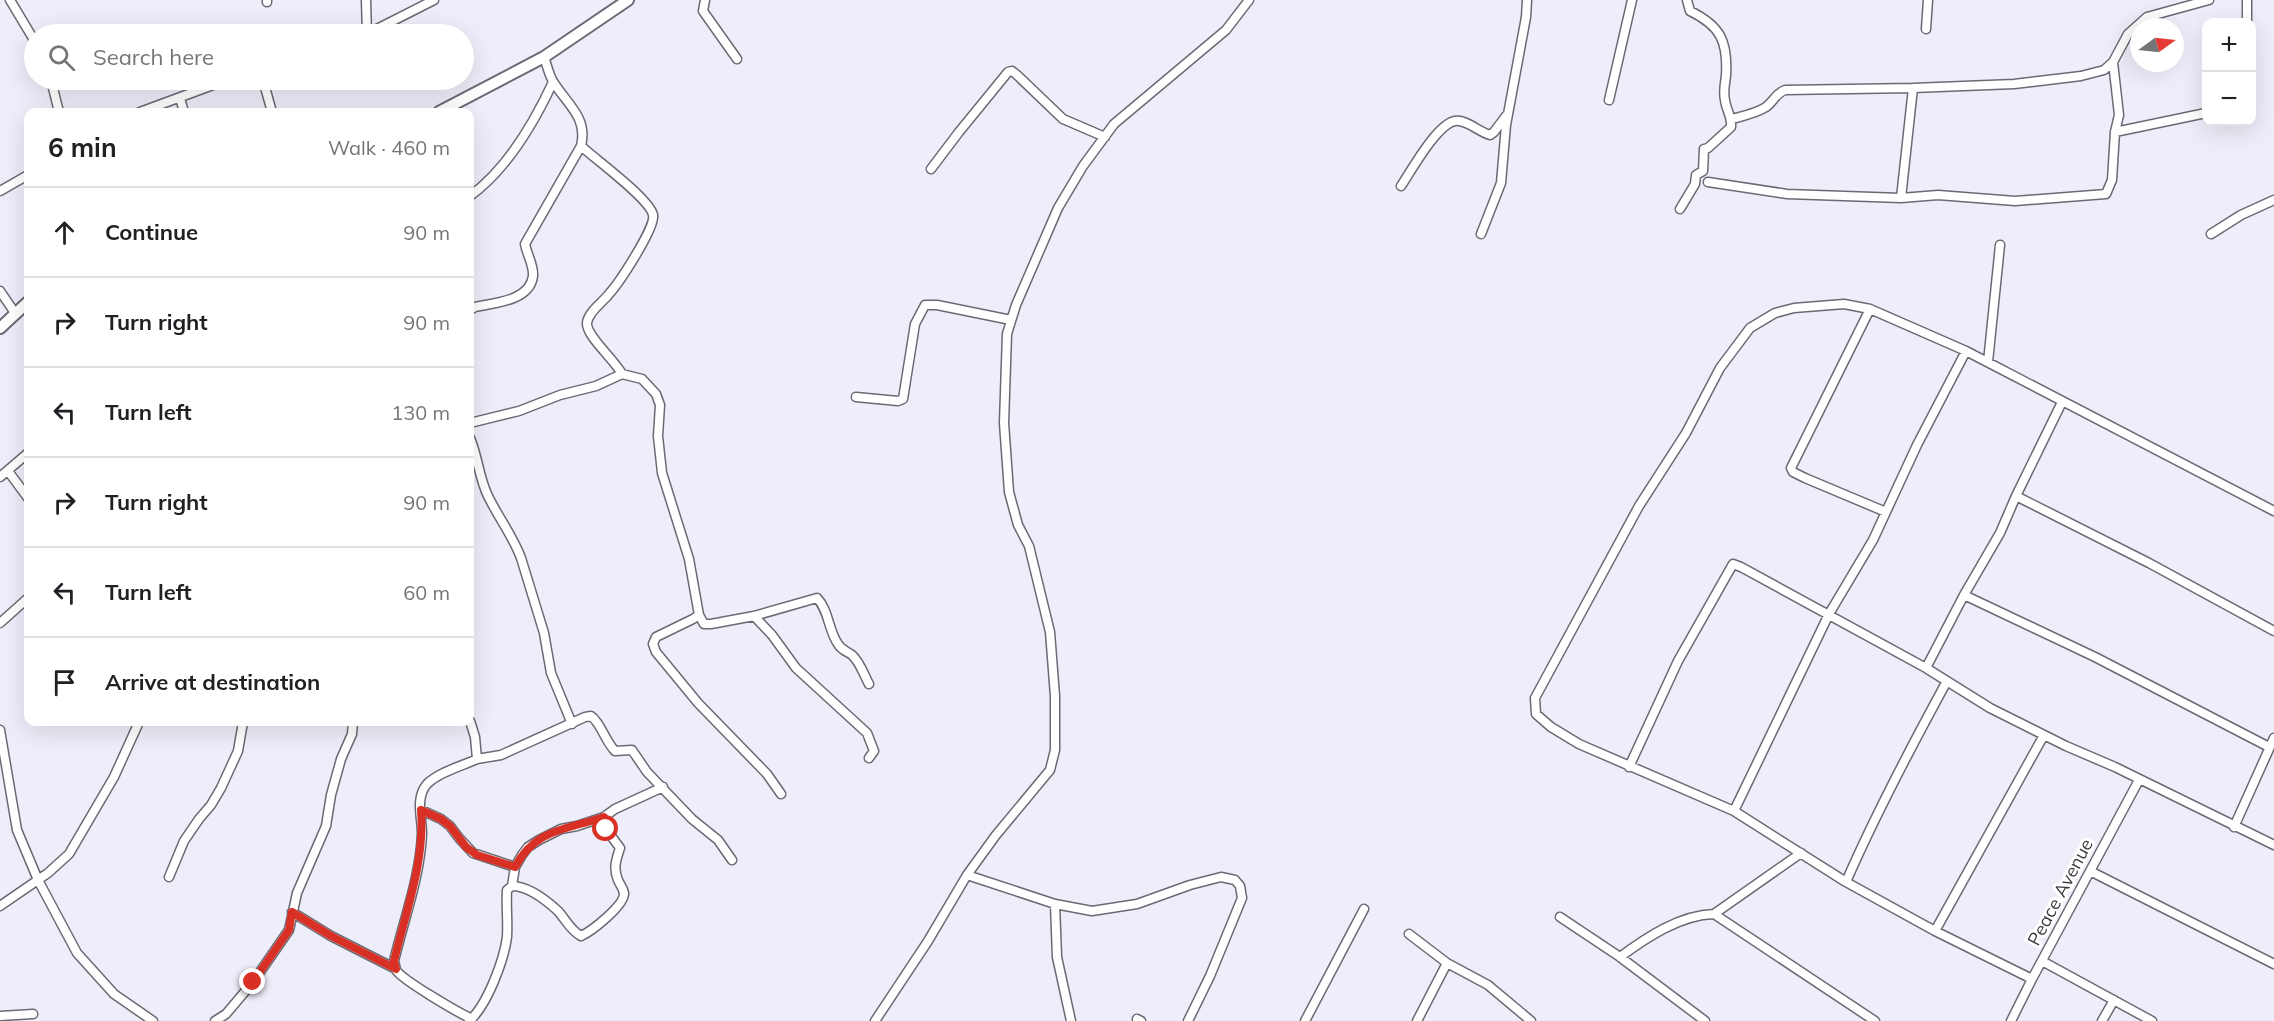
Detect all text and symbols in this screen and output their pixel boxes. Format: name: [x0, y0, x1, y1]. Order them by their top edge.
north arrow: [2130, 18, 2184, 72]
map controls: [2202, 18, 2256, 126]
button: +: [2202, 18, 2256, 72]
search box: [24, 24, 474, 90]
icon: search: [45, 41, 78, 74]
text: Search here: [93, 43, 214, 71]
button: −: [2202, 72, 2256, 126]
text: 6 min: [48, 131, 117, 164]
text: Walk · 460 m: [328, 135, 450, 160]
icon: ahead: [48, 216, 81, 249]
text: Continue: [105, 218, 198, 246]
text: 90 m: [403, 220, 450, 245]
icon: right: [48, 306, 81, 339]
text: Turn right: [105, 308, 208, 336]
text: 90 m: [403, 310, 450, 335]
icon: left: [48, 396, 81, 429]
text: Turn left: [105, 398, 192, 426]
text: 130 m: [391, 400, 450, 425]
icon: right: [48, 486, 81, 519]
text: Turn right: [105, 488, 208, 516]
text: 90 m: [403, 490, 450, 515]
icon: left: [48, 576, 81, 609]
text: Turn left: [105, 578, 192, 606]
text: 60 m: [403, 580, 450, 605]
icon: arrive: [48, 666, 81, 699]
text: Arrive at destination: [105, 668, 320, 696]
route start: [592, 815, 618, 841]
street label: Peace Avenue: [2022, 835, 2098, 949]
route end: [239, 968, 265, 994]

